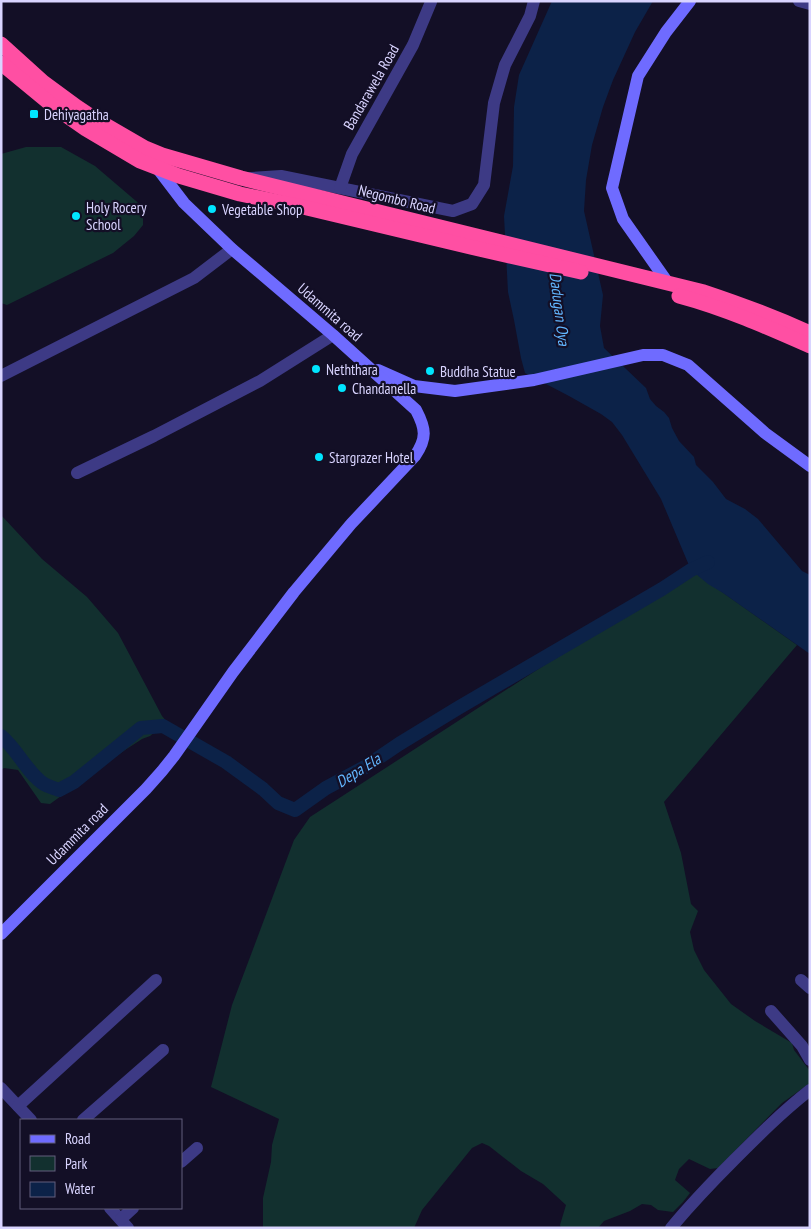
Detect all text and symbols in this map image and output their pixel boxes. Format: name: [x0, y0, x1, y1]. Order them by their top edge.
street label: Bandarawela Road: [339, 41, 403, 133]
place label: Dehiyagatha: [44, 105, 109, 124]
marker: Dehiyagatha: [28, 108, 40, 120]
street label: Negombo Road: [357, 180, 437, 218]
place label: Holy Rocery School: [86, 198, 147, 234]
place label: Vegetable Shop: [221, 200, 303, 219]
marker: Vegetable Shop: [206, 203, 218, 215]
marker: Holy Rocery School: [70, 210, 82, 222]
water label: Dadugan Oya: [546, 271, 575, 348]
street label: Udammita road: [294, 279, 366, 345]
place label: Neththara: [326, 360, 378, 379]
place label: Buddha Statue: [440, 362, 516, 381]
marker: Neththara: [310, 363, 322, 375]
marker: Buddha Statue: [424, 365, 436, 377]
place label: Chandanella: [352, 379, 416, 398]
marker: Chandanella: [336, 382, 348, 394]
place label: Stargrazer Hotel: [329, 448, 414, 467]
marker: Stargrazer Hotel: [313, 451, 325, 463]
water label: Depa Ela: [332, 748, 385, 791]
street label: Udammita road: [42, 799, 112, 869]
legend: [20, 1119, 182, 1209]
text: Road: [65, 1129, 91, 1148]
text: Park: [65, 1154, 87, 1173]
text: Water: [65, 1179, 96, 1198]

